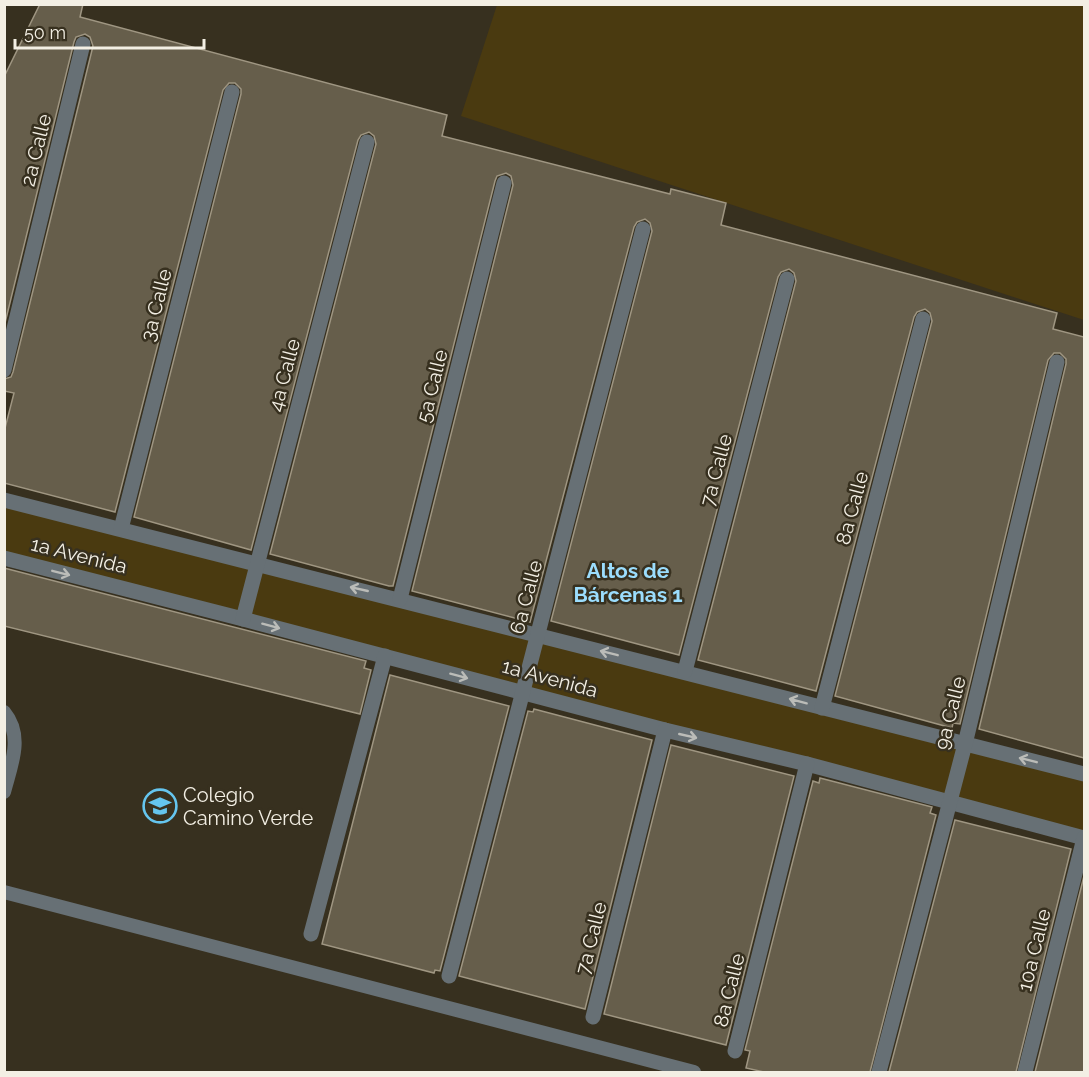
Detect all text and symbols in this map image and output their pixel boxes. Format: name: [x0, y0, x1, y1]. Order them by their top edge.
scale bar: [15, 12, 204, 50]
text: 50 m: [24, 22, 66, 43]
street label: 2a Calle: [15, 111, 57, 189]
street label: 3a Calle: [135, 266, 177, 344]
street label: 4a Calle: [263, 336, 305, 414]
street label: 5a Calle: [411, 347, 453, 425]
street label: 7a Calle: [695, 431, 737, 509]
street label: 8a Calle: [831, 468, 873, 547]
street label: 1a Avenida: [28, 531, 130, 579]
street label: 6a Calle: [505, 557, 547, 636]
district label: Altos de Bárcenas 1: [573, 558, 683, 607]
one-way arrow: [51, 567, 70, 579]
one-way arrow: [350, 583, 369, 595]
one-way arrow: [261, 620, 280, 632]
one-way arrow: [600, 647, 619, 659]
street label: 1a Avenida: [499, 654, 601, 702]
one-way arrow: [449, 671, 468, 682]
street label: 9a Calle: [929, 673, 971, 752]
one-way arrow: [789, 695, 808, 707]
one-way arrow: [679, 730, 698, 742]
one-way arrow: [1019, 753, 1038, 765]
place label: Colegio Camino Verde: [183, 783, 314, 830]
school or university icon: Colegio Camino Verde: [142, 788, 178, 824]
street label: 7a Calle: [570, 899, 612, 977]
street label: 10a Calle: [1012, 906, 1056, 994]
street label: 8a Calle: [708, 950, 750, 1029]

